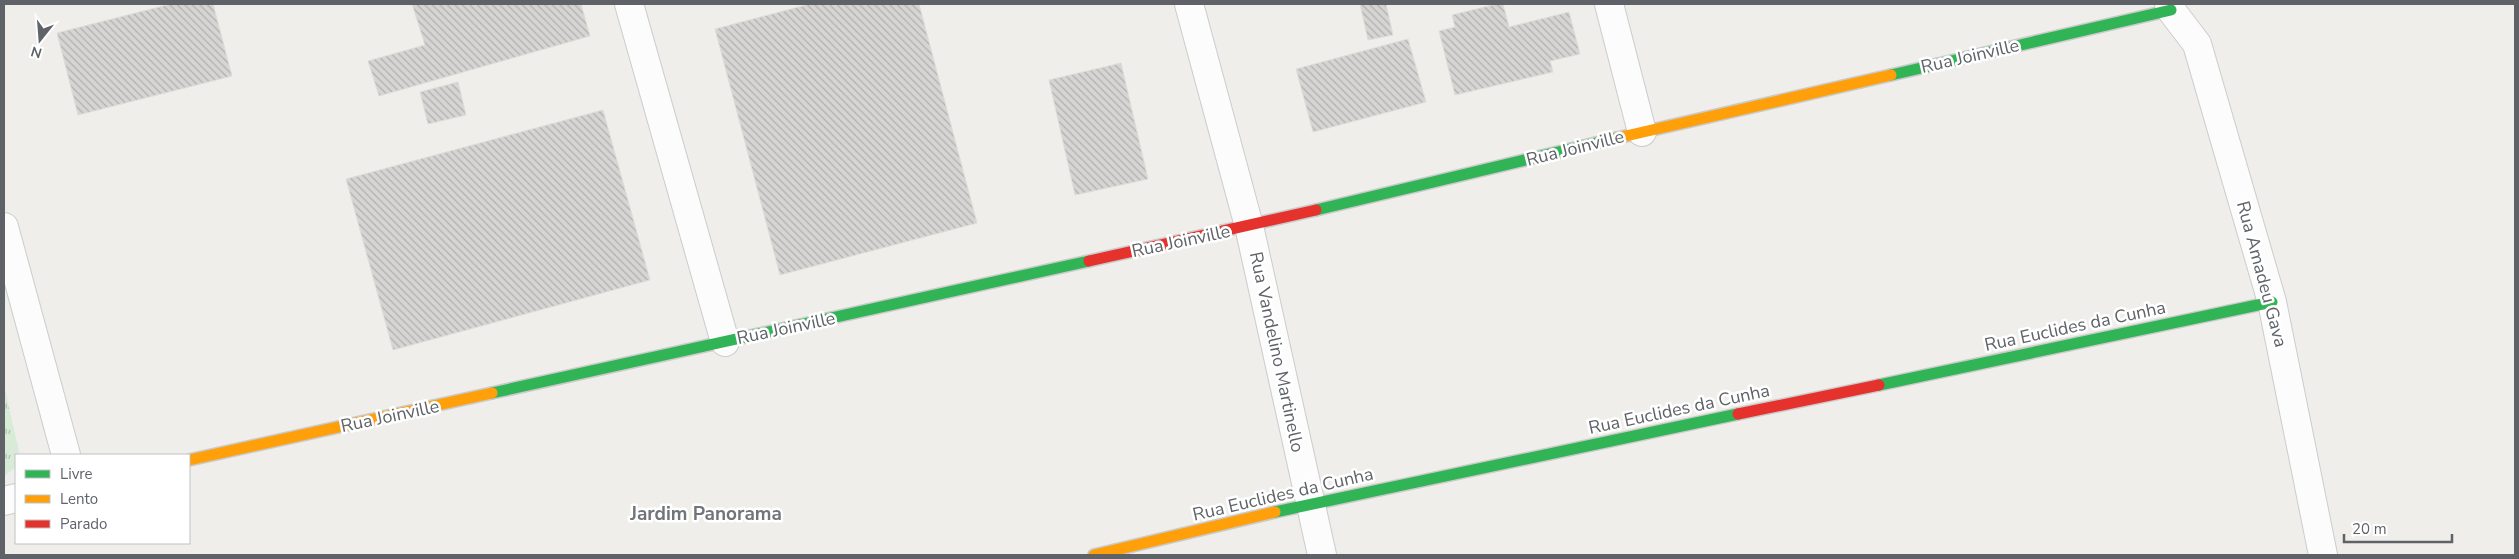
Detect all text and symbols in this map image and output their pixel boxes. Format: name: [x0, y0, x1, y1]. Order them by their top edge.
north arrow: [15, 15, 65, 65]
street label: Rua Joinville: [1919, 33, 2021, 79]
text: N: [29, 41, 44, 63]
street label: Rua Joinville: [1524, 124, 1626, 172]
street label: Rua Amadeu Gava: [2231, 198, 2293, 350]
street label: Rua Joinville: [1130, 219, 1232, 263]
street label: Rua Vandelino Martinello: [1244, 249, 1310, 455]
street label: Rua Euclides da Cunha: [1982, 295, 2168, 357]
street label: Rua Joinville: [735, 306, 837, 350]
street label: Rua Euclides da Cunha: [1586, 378, 1772, 440]
street label: Rua Joinville: [339, 394, 441, 438]
legend: [15, 454, 190, 544]
street label: Rua Euclides da Cunha: [1190, 462, 1376, 526]
text: Livre: [60, 464, 93, 484]
text: Lento: [60, 489, 98, 509]
district label: Jardim Panorama: [629, 501, 782, 527]
scale bar: [2344, 512, 2452, 544]
text: Parado: [60, 514, 107, 534]
text: 20 m: [2352, 519, 2387, 539]

